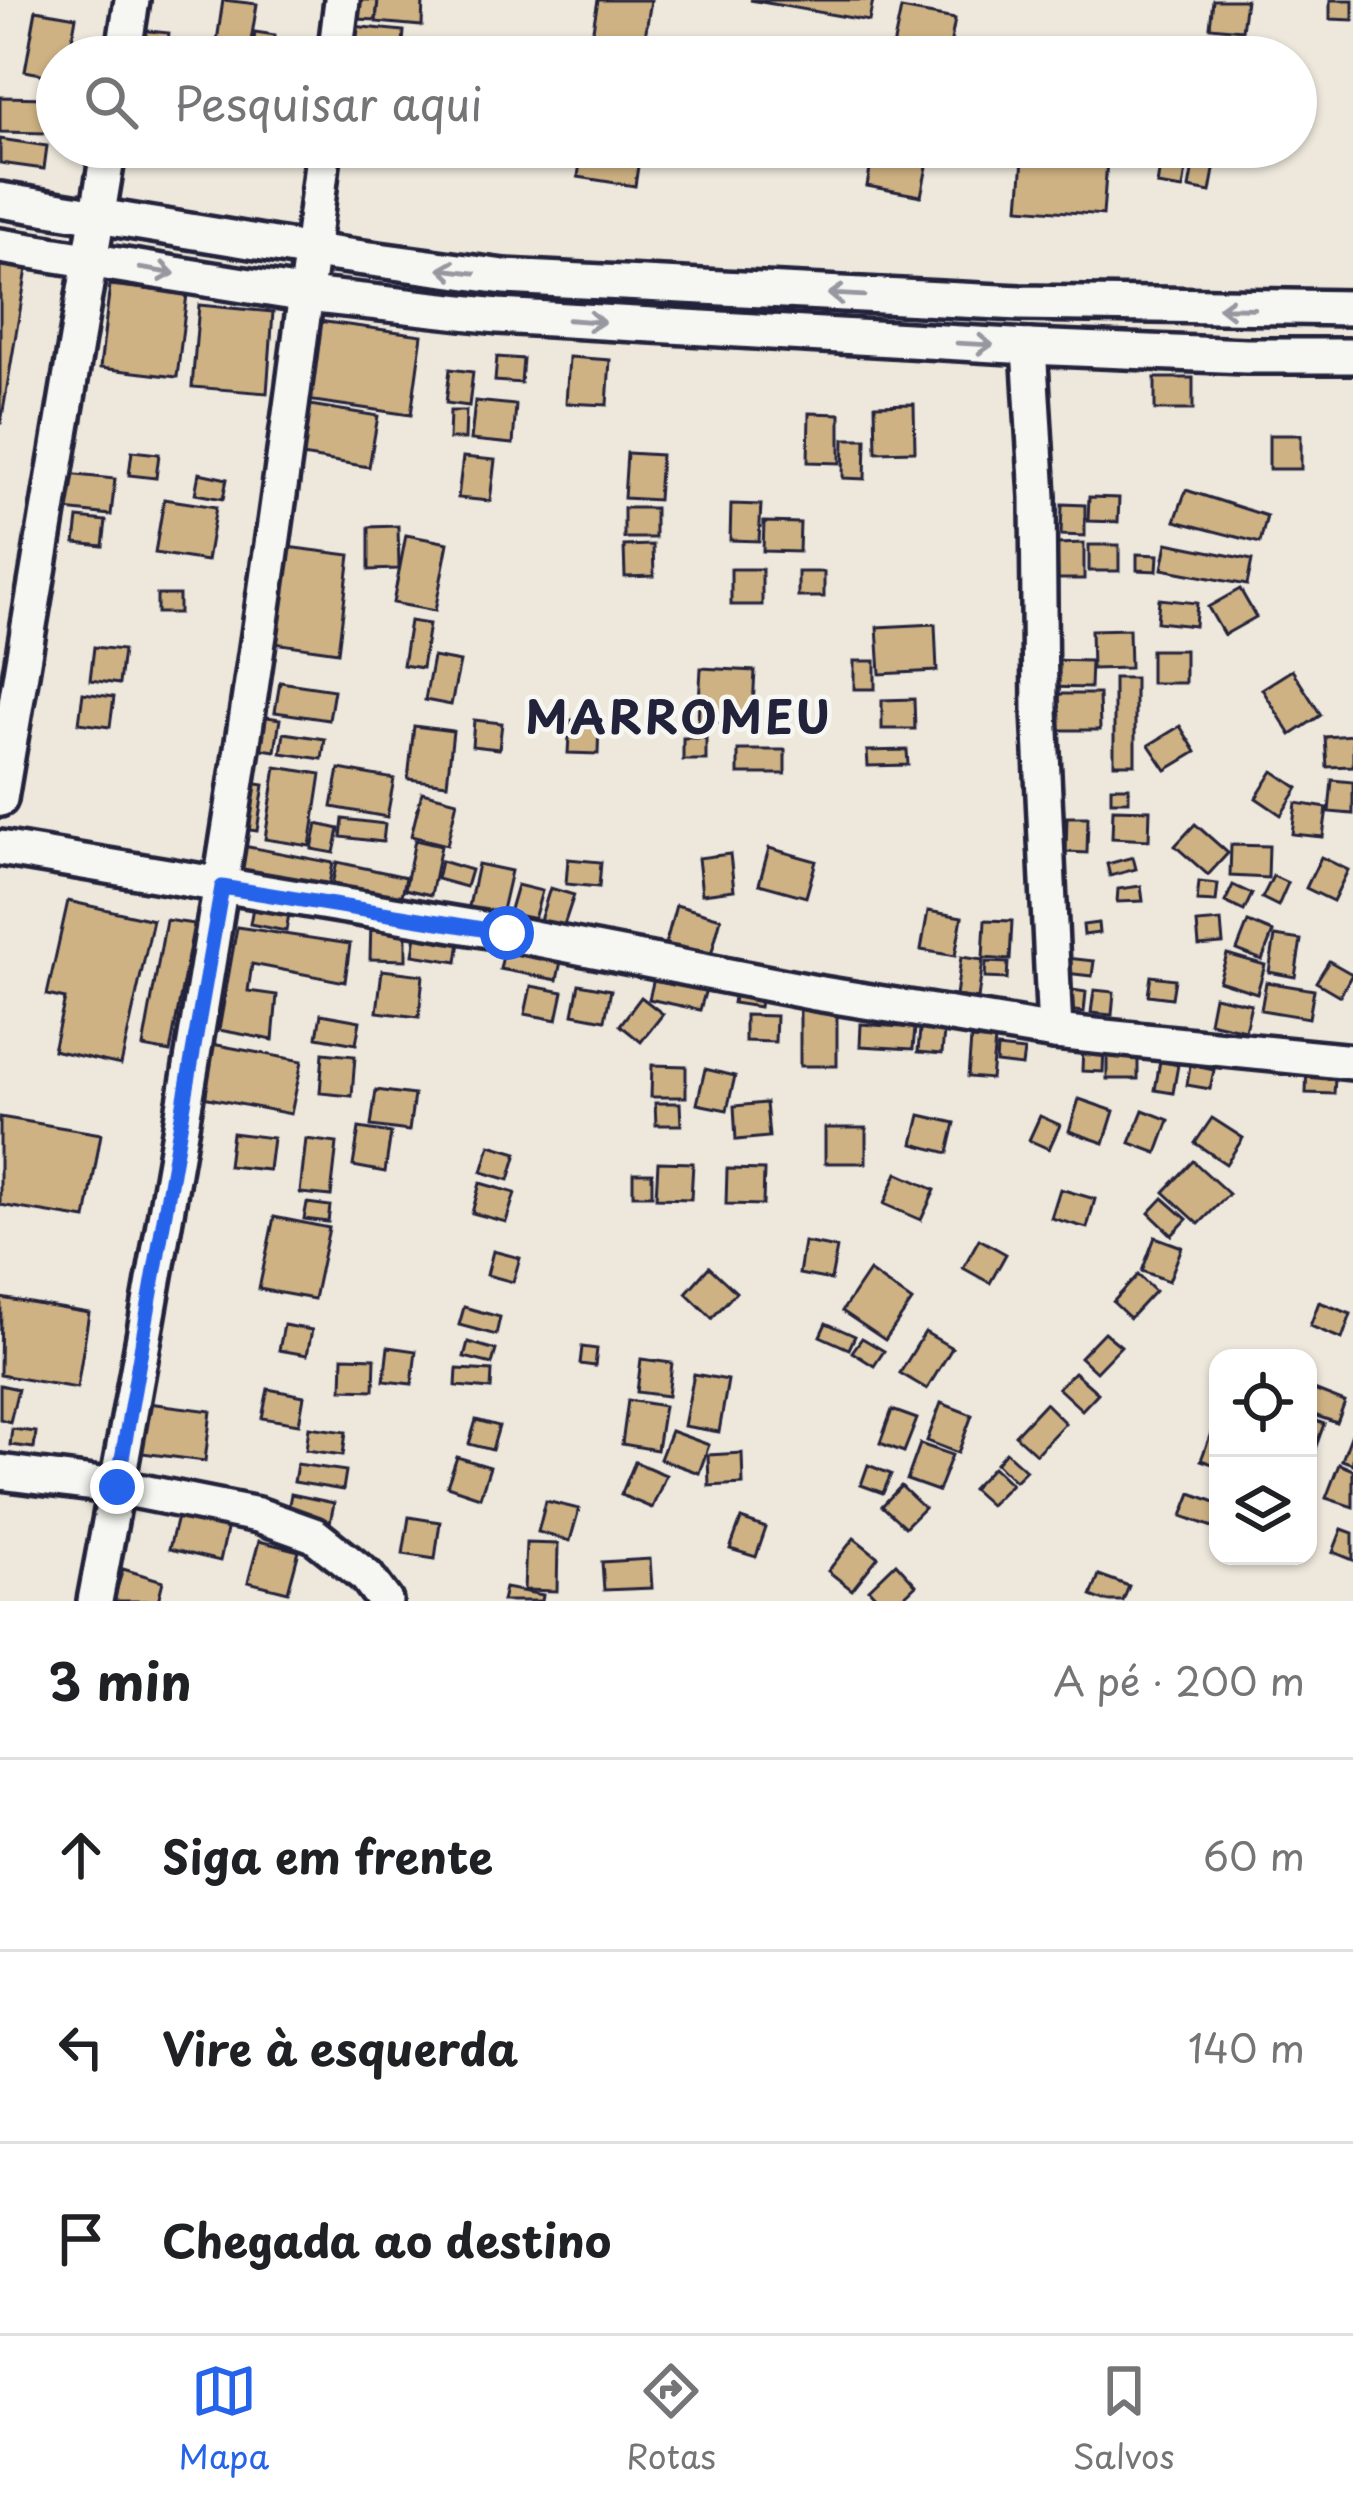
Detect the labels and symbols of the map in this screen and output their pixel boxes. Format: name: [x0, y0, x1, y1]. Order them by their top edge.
one-way arrow: [438, 259, 477, 281]
one-way arrow: [137, 260, 176, 283]
one-way arrow: [827, 283, 866, 306]
one-way arrow: [1217, 297, 1256, 319]
one-way arrow: [566, 310, 605, 333]
one-way arrow: [955, 333, 994, 356]
district label: MARROMEU: [525, 681, 833, 749]
route start: [480, 906, 534, 960]
route end: [90, 1460, 144, 1514]

